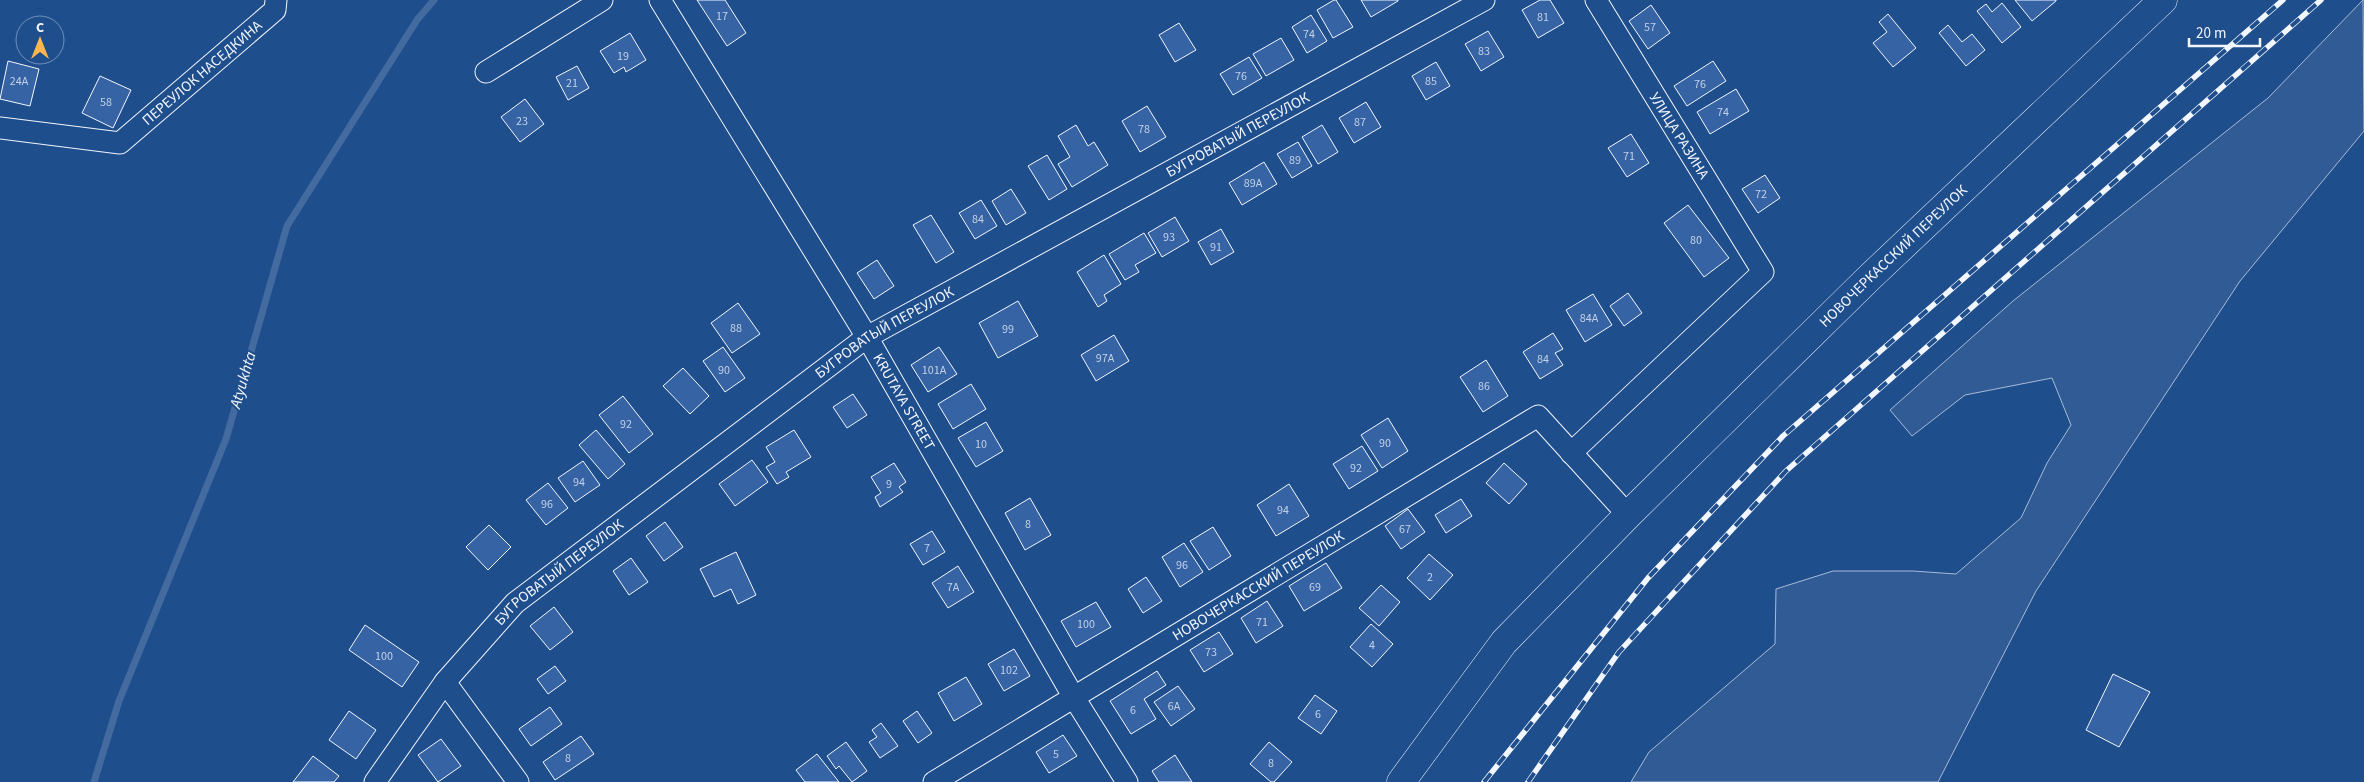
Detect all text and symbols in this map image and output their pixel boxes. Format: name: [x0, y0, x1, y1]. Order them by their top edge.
house number: 17: [716, 8, 728, 25]
house number: 81: [1537, 9, 1549, 26]
north arrow: [15, 15, 65, 65]
street label: ПЕРЕУЛОК НАСЕДКИНА: [137, 15, 267, 130]
scale bar: [2189, 15, 2260, 47]
text: С: [36, 18, 44, 38]
house number: 57: [1644, 19, 1656, 36]
text: 20 m: [2196, 23, 2226, 44]
house number: 74: [1303, 26, 1315, 43]
house number: 83: [1478, 43, 1490, 60]
house number: 19: [617, 48, 629, 65]
house number: 76: [1235, 68, 1247, 85]
house number: 24А: [10, 73, 29, 90]
house number: 85: [1425, 73, 1437, 90]
house number: 21: [566, 75, 578, 92]
house number: 76: [1694, 76, 1706, 93]
street label: БУГРОВАТЫЙ ПЕРЕУЛОК: [1162, 87, 1313, 182]
street label: УЛИЦА РАЗИНА: [1644, 89, 1715, 184]
house number: 58: [100, 94, 112, 111]
house number: 74: [1717, 104, 1729, 121]
house number: 23: [516, 113, 528, 130]
house number: 87: [1354, 114, 1366, 131]
house number: 78: [1138, 121, 1150, 138]
house number: 71: [1623, 148, 1635, 165]
house number: 89: [1289, 152, 1301, 169]
house number: 89А: [1244, 175, 1263, 192]
street label: НОВОЧЕРКАССКИЙ ПЕРЕУЛОК: [1814, 180, 1972, 332]
house number: 72: [1755, 186, 1767, 203]
house number: 84: [972, 211, 984, 228]
house number: 93: [1163, 229, 1175, 246]
house number: 80: [1690, 232, 1702, 249]
house number: 91: [1210, 239, 1222, 256]
street label: БУГРОВАТЫЙ ПЕРЕУЛОК: [810, 281, 958, 383]
house number: 84А: [1580, 310, 1599, 327]
house number: 88: [730, 320, 742, 337]
house number: 99: [1002, 321, 1014, 338]
water label: Atyukhta: [224, 349, 262, 412]
street label: KRUTAYA STREET: [868, 349, 940, 454]
house number: 97А: [1096, 350, 1115, 367]
house number: 84: [1537, 351, 1549, 368]
house number: 90: [718, 362, 730, 379]
house number: 101А: [922, 362, 947, 379]
house number: 86: [1478, 378, 1490, 395]
house number: 92: [620, 416, 632, 433]
house number: 90: [1379, 435, 1391, 452]
house number: 10: [975, 436, 987, 453]
house number: 92: [1350, 460, 1362, 477]
house number: 94: [573, 474, 585, 491]
house number: 9: [886, 476, 892, 493]
house number: 96: [541, 496, 553, 513]
house number: 94: [1277, 502, 1289, 519]
street label: БУГРОВАТЫЙ ПЕРЕУЛОК: [489, 514, 628, 630]
house number: 8: [1025, 516, 1031, 533]
house number: 67: [1399, 521, 1411, 538]
street label: НОВОЧЕРКАССКИЙ ПЕРЕУЛОК: [1168, 525, 1348, 646]
house number: 7: [924, 540, 930, 557]
house number: 96: [1176, 557, 1188, 574]
house number: 2: [1427, 569, 1433, 586]
house number: 7А: [947, 579, 960, 596]
house number: 69: [1309, 579, 1321, 596]
house number: 71: [1256, 614, 1268, 631]
house number: 100: [1077, 616, 1095, 633]
house number: 4: [1369, 637, 1375, 654]
house number: 73: [1205, 644, 1217, 661]
house number: 100: [375, 648, 393, 665]
house number: 102: [1000, 662, 1018, 679]
house number: 6А: [1168, 698, 1181, 715]
house number: 6: [1130, 702, 1136, 719]
house number: 6: [1315, 706, 1321, 723]
house number: 5: [1053, 746, 1059, 763]
house number: 8: [565, 750, 571, 767]
house number: 8: [1268, 755, 1274, 772]

